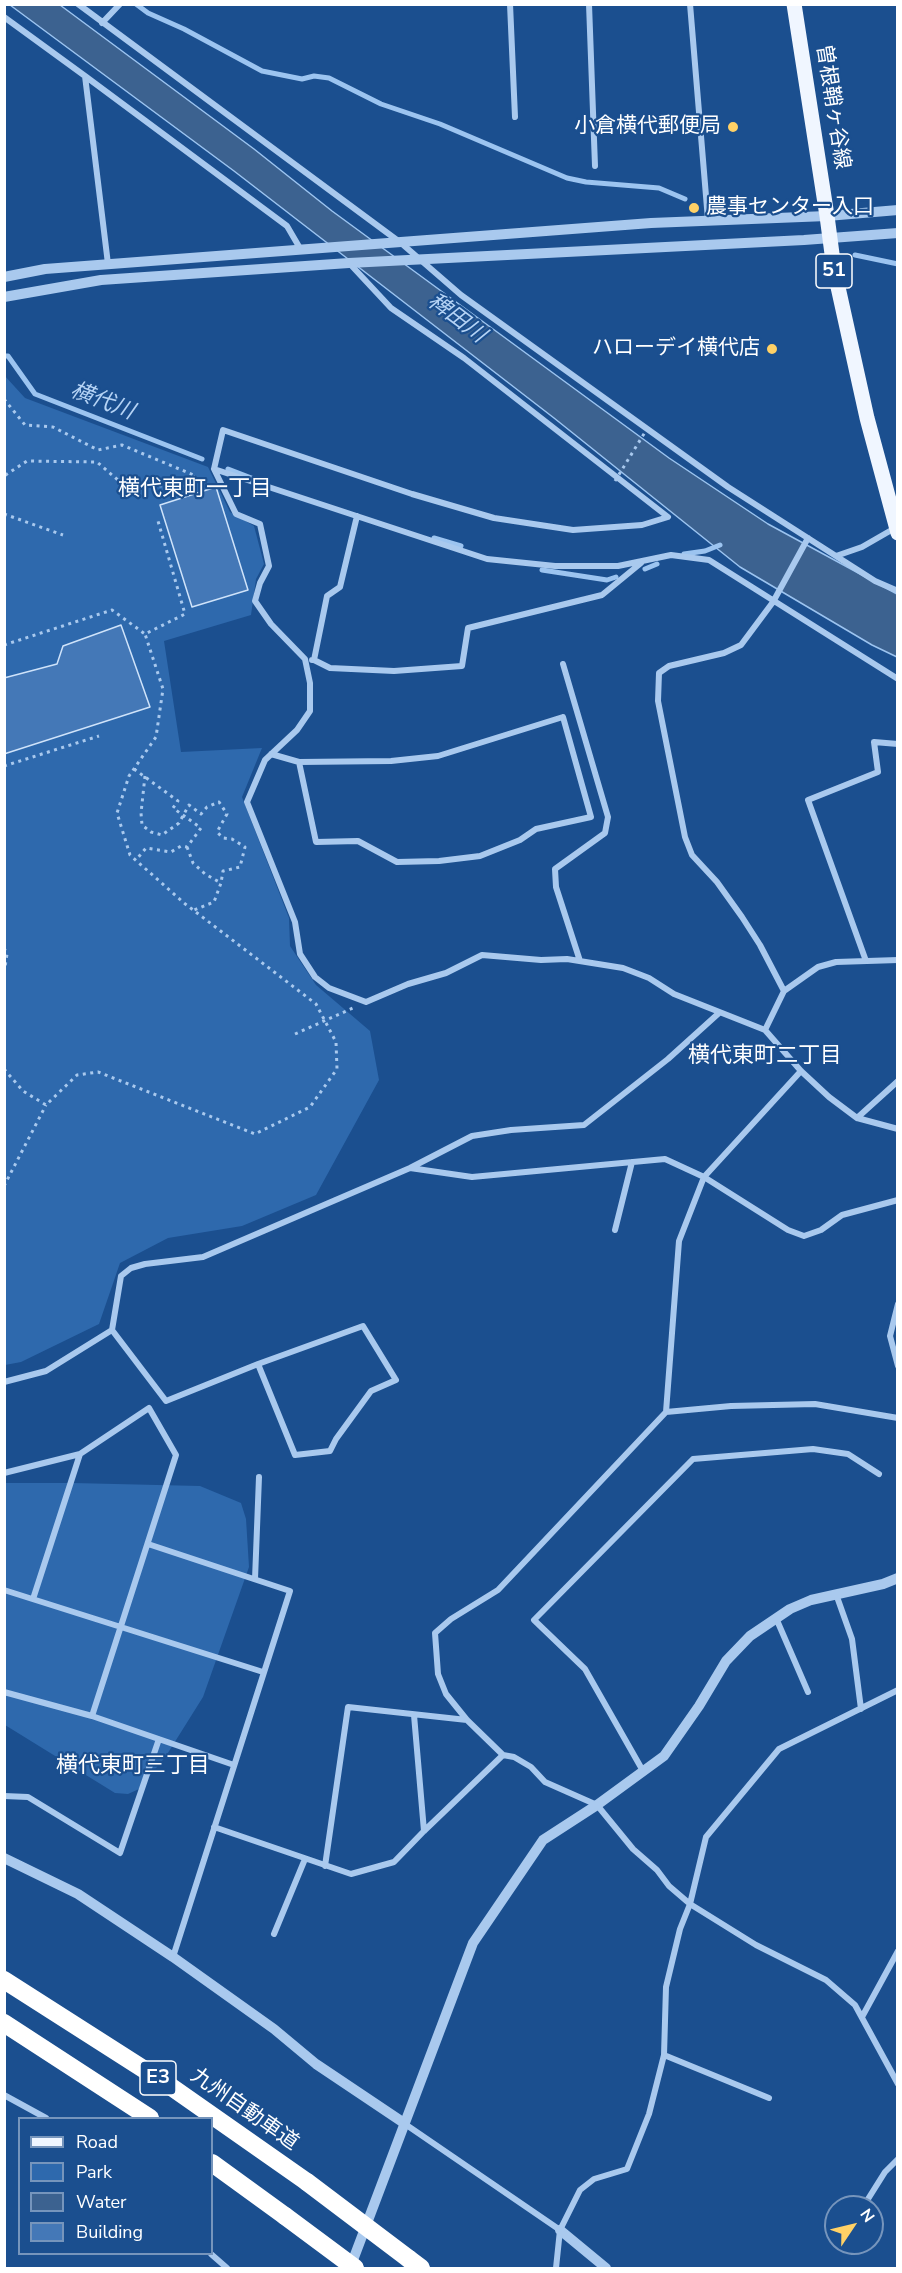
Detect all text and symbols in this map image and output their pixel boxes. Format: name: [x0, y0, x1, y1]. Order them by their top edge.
street label: 曽根鞘ヶ谷線: [810, 43, 854, 171]
place label: 小倉横代郵便局: [574, 114, 721, 140]
marker: 小倉横代郵便局: [726, 120, 740, 134]
place label: 農事センター入口: [706, 195, 874, 221]
marker: 農事センター入口: [687, 201, 701, 215]
road number: 51: [816, 254, 852, 288]
water label: 稗田川: [422, 289, 490, 349]
place label: ハローデイ横代店: [592, 336, 760, 362]
marker: ハローデイ横代店: [765, 342, 779, 356]
water label: 横代川: [66, 378, 138, 426]
district label: 横代東町一丁目: [118, 477, 272, 503]
district label: 横代東町二丁目: [688, 1044, 842, 1070]
district label: 横代東町三丁目: [56, 1754, 210, 1780]
road number: E3: [140, 2061, 176, 2095]
street label: 九州自動車道: [185, 2064, 303, 2156]
legend: [18, 2117, 213, 2255]
text: Road: [76, 2130, 118, 2154]
text: Park: [76, 2160, 112, 2184]
text: Water: [76, 2190, 127, 2214]
north arrow: [824, 2195, 884, 2255]
text: N: [855, 2205, 880, 2227]
text: Building: [76, 2220, 143, 2244]

